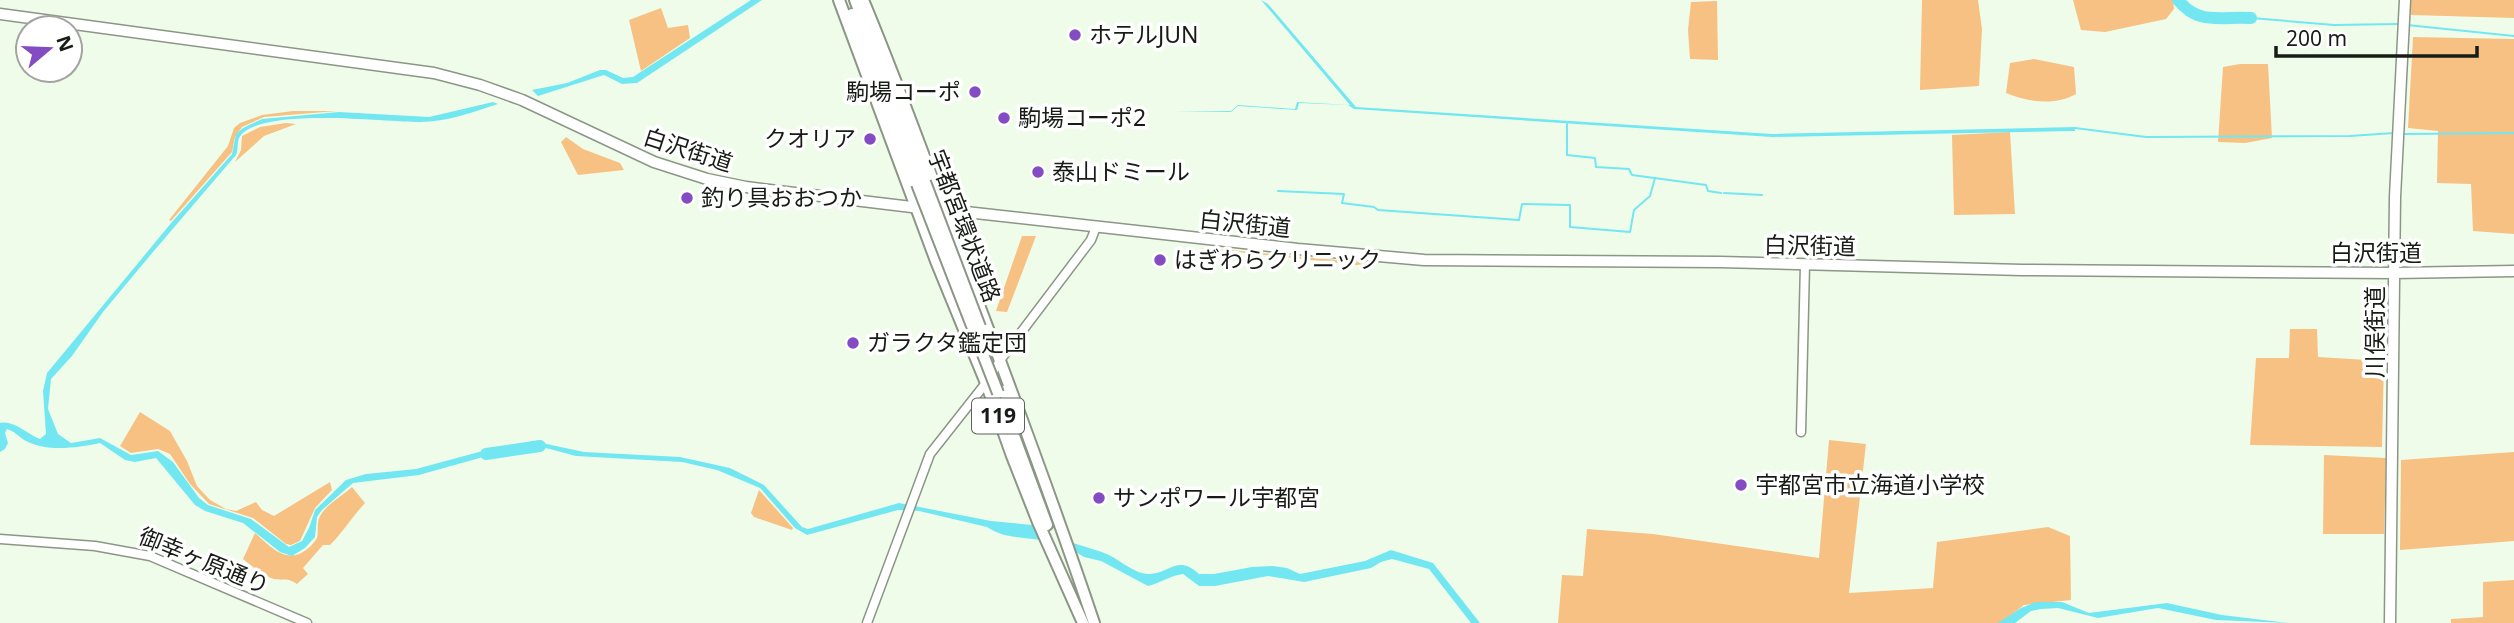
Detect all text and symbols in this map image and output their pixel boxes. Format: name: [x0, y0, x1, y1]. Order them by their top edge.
north arrow: [14, 14, 84, 84]
scale bar: [2276, 14, 2477, 58]
place label: ホテルJUN: [1089, 18, 1199, 50]
text: 200 m: [2286, 24, 2347, 52]
marker: ホテルJUN: [1067, 27, 1083, 43]
text: N: [50, 32, 80, 55]
place label: 駒場コーポ: [846, 75, 961, 107]
marker: 駒場コーポ: [967, 84, 983, 100]
place label: 駒場コーポ2: [1018, 101, 1146, 133]
marker: 駒場コーポ2: [996, 110, 1012, 126]
street label: 白沢街道: [640, 120, 737, 178]
place label: クオリア: [764, 122, 856, 154]
marker: クオリア: [862, 131, 878, 147]
street label: 宇都宮環状道路: [921, 145, 1009, 307]
place label: 泰山ドミール: [1052, 155, 1190, 187]
marker: 泰山ドミール: [1030, 164, 1046, 180]
place label: 釣り具おおつか: [701, 181, 862, 213]
marker: 釣り具おおつか: [679, 190, 695, 206]
street label: 白沢街道: [1198, 202, 1293, 244]
street label: 白沢街道: [1764, 228, 1856, 262]
street label: 白沢街道: [2330, 236, 2422, 268]
place label: はぎわらクリニック: [1174, 243, 1381, 275]
marker: はぎわらクリニック: [1152, 252, 1168, 268]
street label: 川俣街道: [2358, 286, 2390, 378]
place label: ガラクタ鑑定団: [867, 326, 1027, 358]
marker: ガラクタ鑑定団: [845, 335, 861, 351]
road number: 119: [972, 398, 1024, 434]
place label: 宇都宮市立海道小学校: [1755, 468, 1985, 500]
marker: 宇都宮市立海道小学校: [1733, 477, 1749, 493]
place label: サンポワール宇都宮: [1113, 481, 1320, 513]
marker: サンポワール宇都宮: [1091, 490, 1107, 506]
street label: 御幸ヶ原通り: [134, 519, 274, 601]

